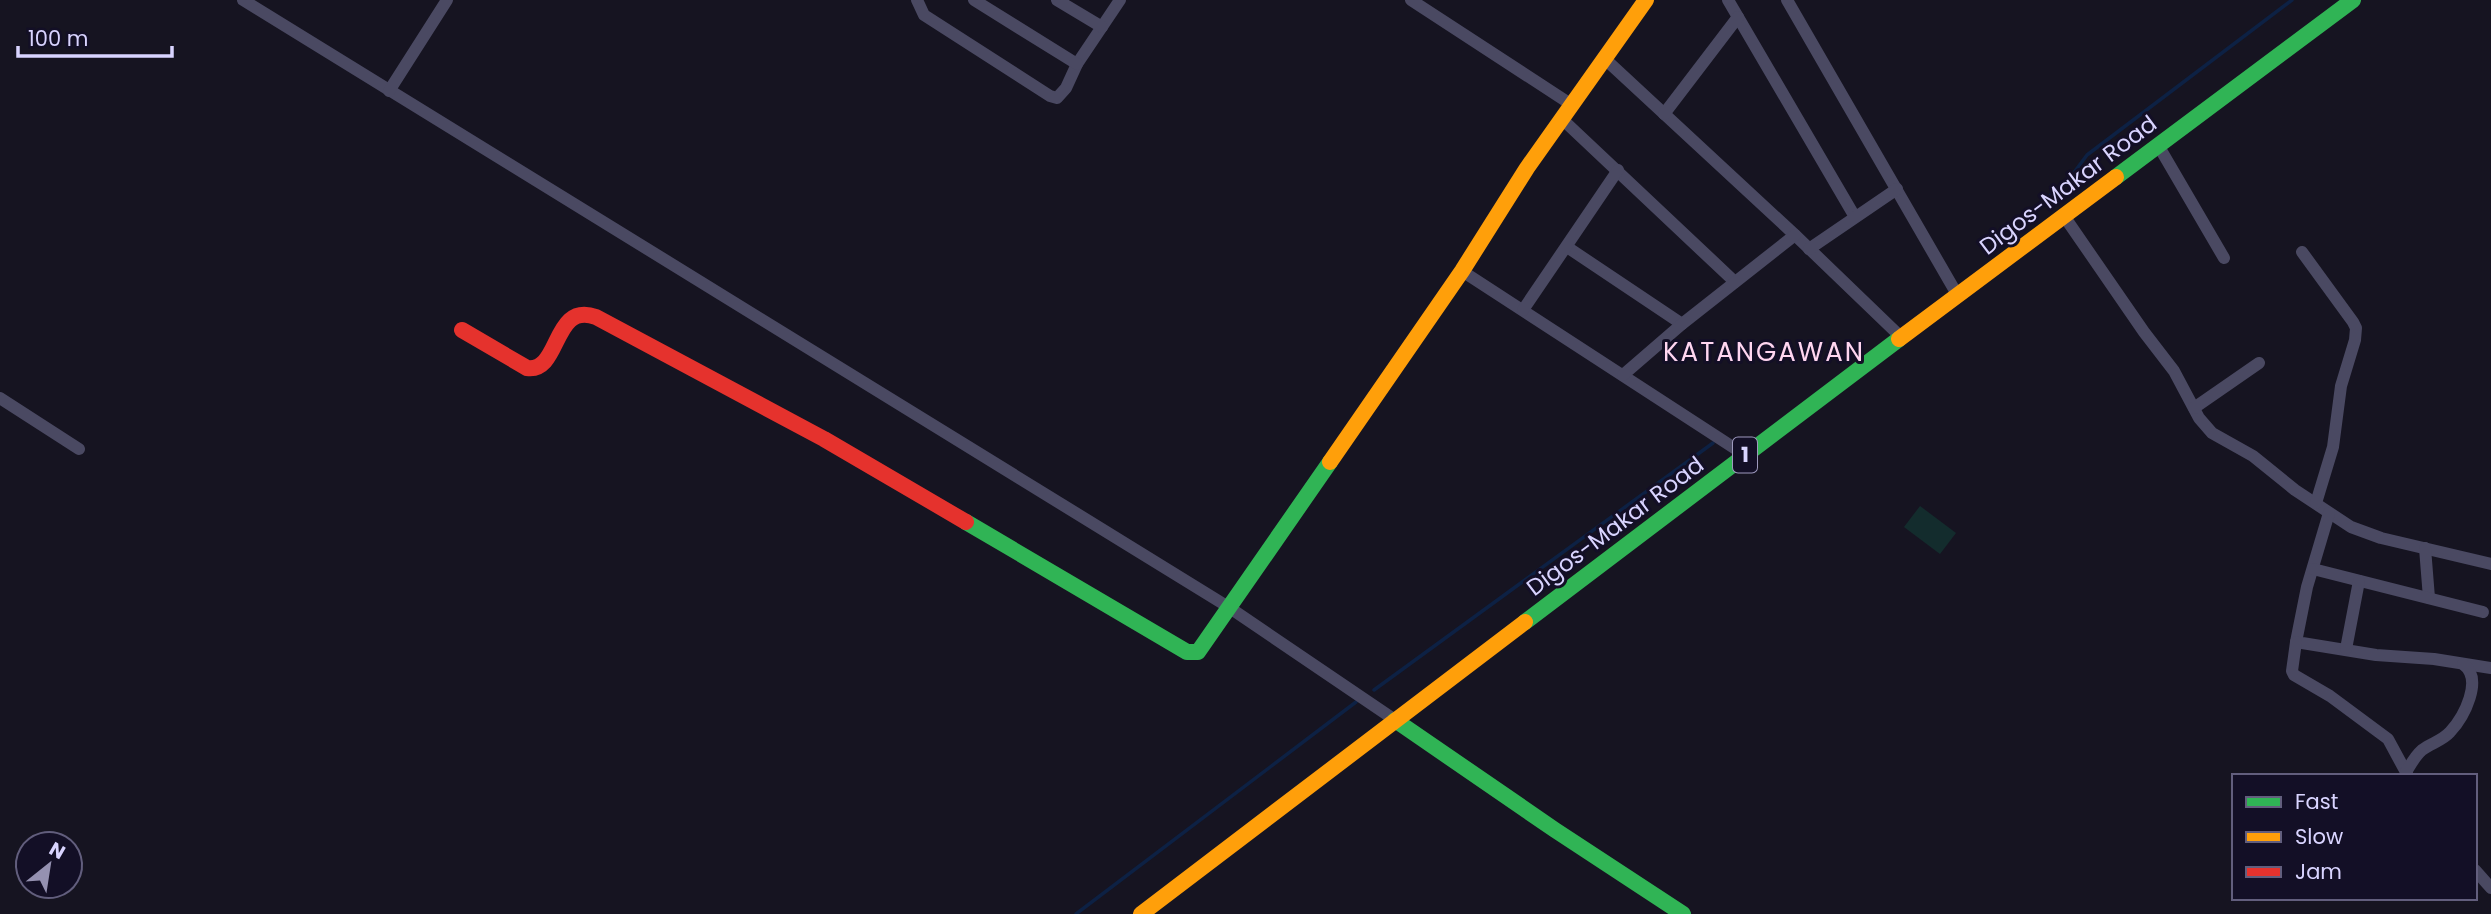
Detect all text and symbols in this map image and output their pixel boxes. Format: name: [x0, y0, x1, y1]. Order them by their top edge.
scale bar: [18, 14, 172, 58]
text: 100 m: [28, 24, 88, 53]
street label: Digos-Makar Road: [1973, 108, 2163, 262]
district label: KATANGAWAN: [1663, 334, 1865, 370]
road number: 1: [1733, 438, 1757, 472]
street label: Digos-Makar Road: [1520, 449, 1710, 603]
legend: [2232, 774, 2477, 900]
text: Fast: [2295, 787, 2338, 816]
text: Slow: [2295, 822, 2343, 851]
north arrow: [14, 830, 84, 900]
text: N: [44, 835, 70, 866]
text: Jam: [2295, 857, 2342, 886]

